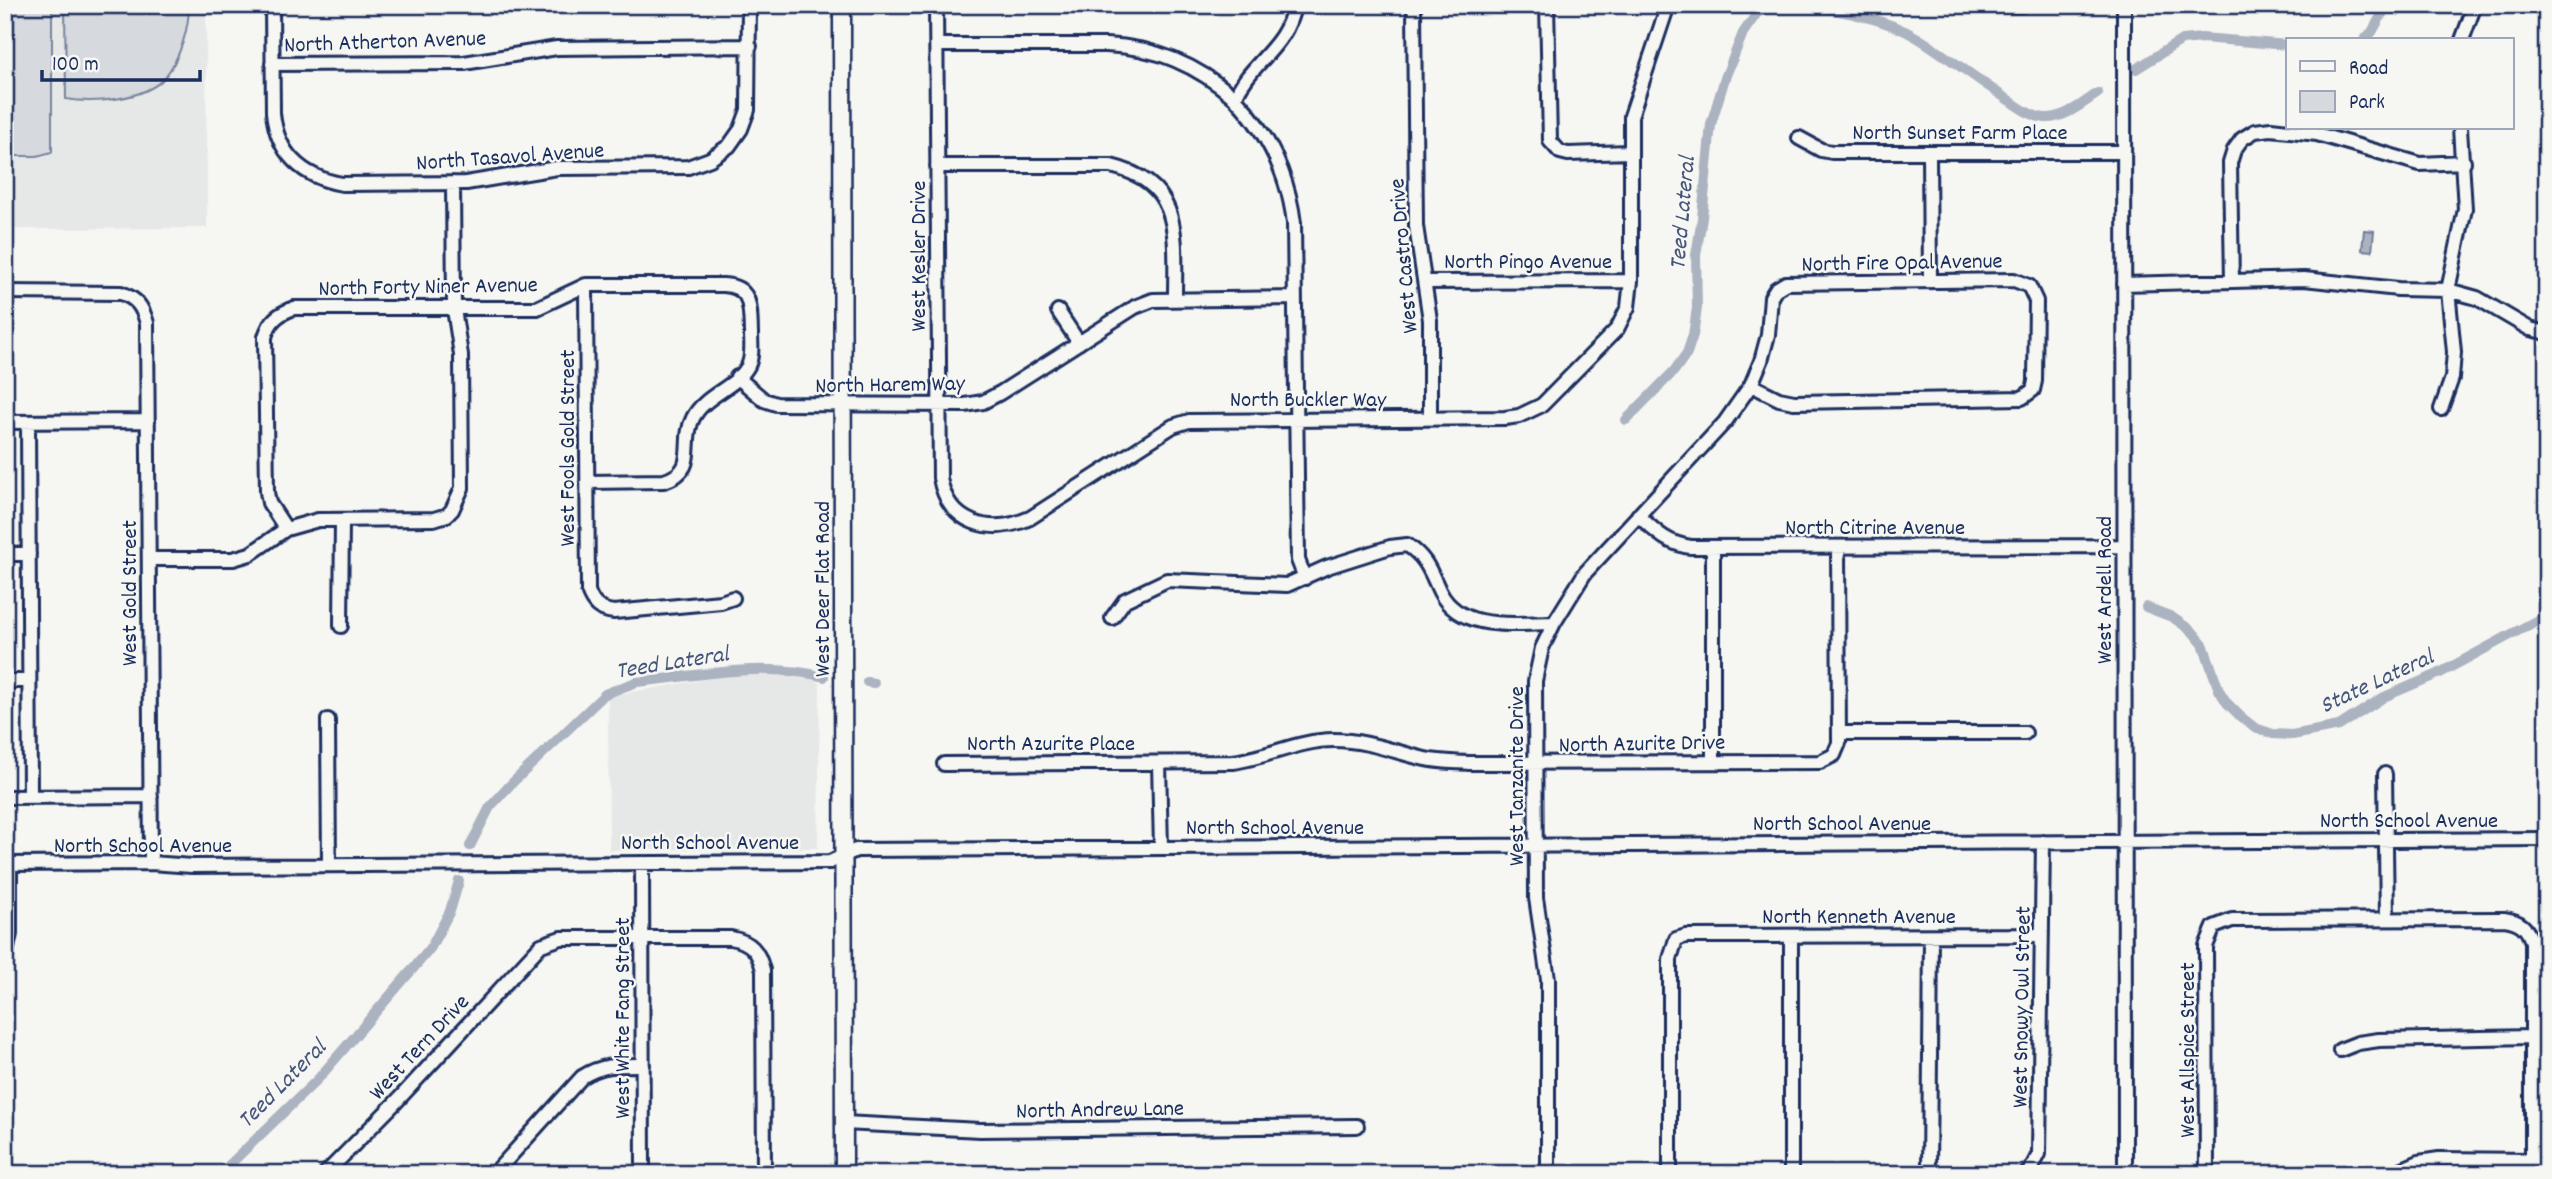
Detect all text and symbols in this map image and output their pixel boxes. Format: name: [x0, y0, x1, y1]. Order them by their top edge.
street label: North Atherton Avenue: [284, 23, 487, 64]
scale bar: [42, 38, 200, 82]
legend: [2286, 38, 2514, 130]
text: 100 m: [52, 51, 99, 81]
text: Road: [2349, 55, 2388, 85]
text: Park: [2349, 89, 2385, 119]
street label: North Sunset Farm Place: [1852, 118, 2068, 151]
street label: North Tasavol Avenue: [415, 135, 605, 182]
water label: Teed Lateral: [1662, 153, 1706, 271]
street label: West Castro Drive: [1382, 177, 1429, 335]
street label: West Kesler Drive: [904, 181, 937, 331]
street label: North Fire Opal Avenue: [1801, 246, 2003, 283]
street label: North Pingo Avenue: [1444, 247, 1612, 280]
street label: North Forty Niner Avenue: [318, 270, 538, 307]
street label: West Fools Gold Street: [553, 349, 586, 547]
street label: North Harem Way: [815, 369, 966, 404]
street label: North Buckler Way: [1230, 385, 1387, 418]
street label: West Deer Flat Road: [808, 501, 841, 677]
street label: North Citrine Avenue: [1785, 513, 1965, 546]
street label: West Ardell Road: [2090, 516, 2123, 664]
street label: West Gold Street: [115, 520, 148, 666]
water label: Teed Lateral: [614, 638, 734, 690]
water label: State Lateral: [2315, 641, 2442, 724]
street label: West Tanzanite Drive: [1502, 686, 1535, 866]
street label: North Azurite Drive: [1558, 728, 1726, 763]
street label: North Azurite Place: [967, 729, 1135, 762]
street label: North School Avenue: [2320, 806, 2498, 839]
street label: North School Avenue: [1753, 809, 1931, 842]
street label: North School Avenue: [1186, 813, 1364, 846]
street label: North School Avenue: [621, 828, 799, 861]
street label: North School Avenue: [54, 831, 232, 864]
street label: North Kenneth Avenue: [1762, 902, 1956, 935]
street label: West Snowy Owl Street: [2005, 906, 2042, 1108]
street label: West White Fang Street: [608, 917, 641, 1119]
street label: West Allspice Street: [2173, 962, 2206, 1138]
street label: West Tern Drive: [363, 988, 479, 1109]
water label: Teed Lateral: [231, 1031, 337, 1137]
street label: North Andrew Lane: [1016, 1094, 1184, 1129]

